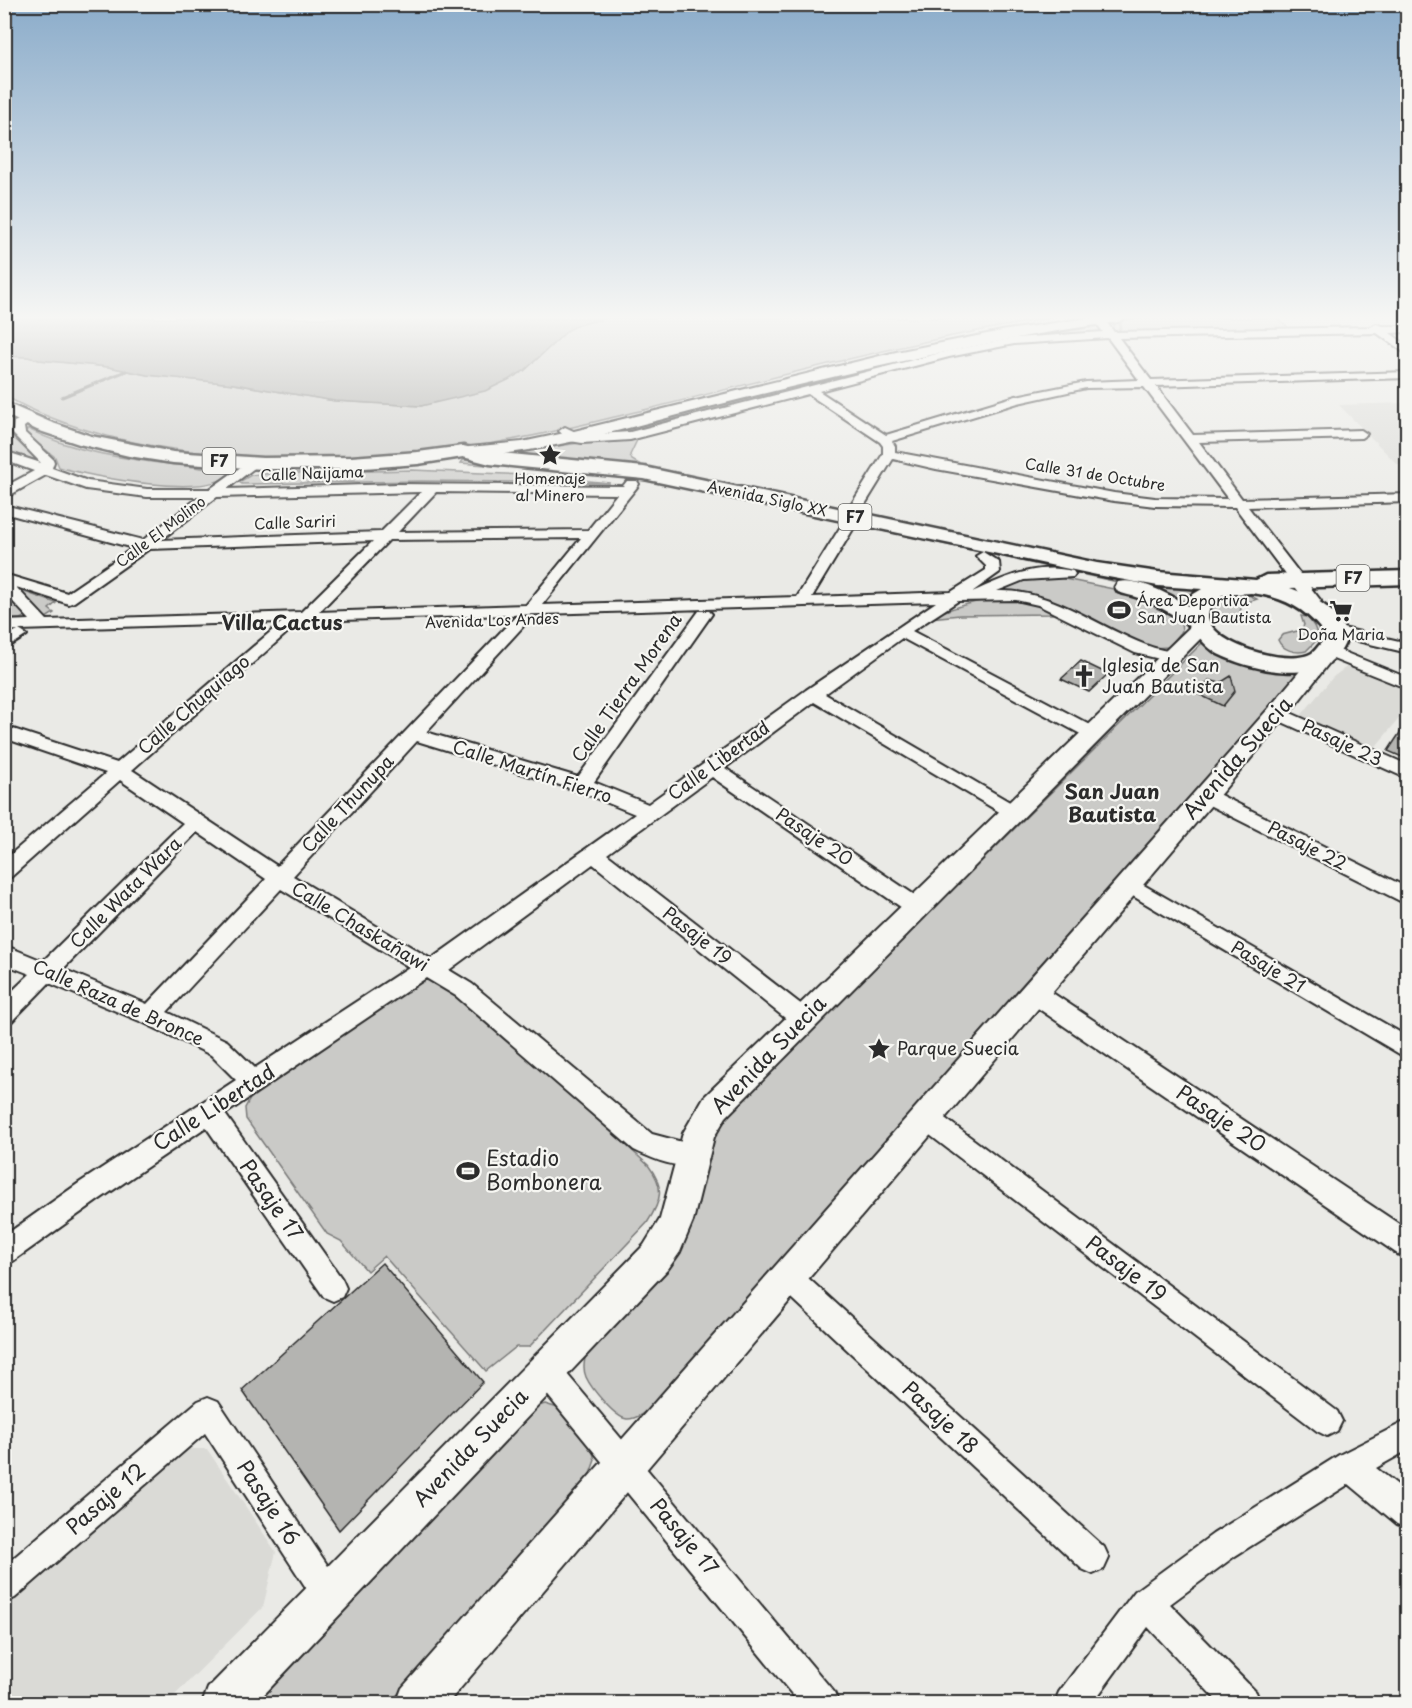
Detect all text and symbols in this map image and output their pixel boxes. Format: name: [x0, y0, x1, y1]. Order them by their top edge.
place icon: Homenaje al Minero: [537, 442, 563, 468]
road number: F7: [202, 448, 236, 474]
street label: Calle 31 de Octubre: [1023, 451, 1167, 496]
street label: Calle Naijama: [260, 459, 365, 486]
place label: Homenaje al Minero: [514, 466, 586, 506]
street label: Avenida Siglo XX: [705, 474, 829, 521]
street label: Calle El Molino: [110, 489, 210, 572]
road number: F7: [838, 504, 872, 530]
street label: Calle Sariri: [254, 509, 336, 534]
road number: F7: [1336, 565, 1370, 591]
place label: Área Deportiva San Juan Bautista: [1137, 588, 1271, 628]
sports icon: Área Deportiva San Juan Bautista: [1106, 597, 1132, 623]
supermarket icon: Doña Maria: [1328, 598, 1354, 624]
street label: Avenida Los Andes: [425, 606, 559, 633]
district label: Villa Cactus: [221, 607, 343, 637]
street label: Calle Tierra Morena: [564, 607, 688, 767]
place label: Doña Maria: [1297, 622, 1385, 645]
street label: Calle Chuquiago: [131, 647, 255, 760]
place label: Iglesia de San Juan Bautista: [1102, 651, 1224, 699]
church icon: Iglesia de San Juan Bautista: [1071, 663, 1097, 689]
street label: Avenida Suecia: [1174, 688, 1299, 825]
street label: Pasaje 23: [1298, 711, 1387, 772]
street label: Calle Libertad: [662, 713, 775, 806]
street label: Calle Martín Fierro: [449, 732, 616, 809]
street label: Calle Thunupa: [294, 748, 399, 858]
district label: San Juan Bautista: [1065, 776, 1159, 829]
street label: Pasaje 20: [771, 800, 859, 872]
street label: Pasaje 22: [1263, 813, 1352, 876]
street label: Calle Wata Wara: [63, 830, 187, 954]
street label: Calle Chaskañawi: [287, 874, 435, 977]
street label: Pasaje 19: [658, 899, 738, 970]
street label: Pasaje 21: [1227, 933, 1311, 999]
street label: Calle Raza de Bronce: [29, 952, 209, 1052]
street label: Avenida Suecia: [703, 987, 833, 1120]
place label: Parque Suecia: [897, 1034, 1019, 1061]
place icon: Parque Suecia: [866, 1036, 892, 1062]
street label: Calle Libertad: [145, 1055, 280, 1158]
street label: Pasaje 20: [1171, 1075, 1274, 1159]
place label: Estadio Bombonera: [486, 1141, 602, 1197]
street label: Pasaje 17: [233, 1152, 312, 1246]
sports icon: Estadio Bombonera: [455, 1158, 481, 1184]
street label: Pasaje 19: [1080, 1226, 1175, 1309]
street label: Pasaje 18: [896, 1373, 987, 1461]
street label: Avenida Suecia: [405, 1380, 535, 1513]
street label: Pasaje 16: [230, 1453, 309, 1551]
street label: Pasaje 12: [58, 1454, 152, 1541]
street label: Pasaje 17: [643, 1490, 728, 1582]

